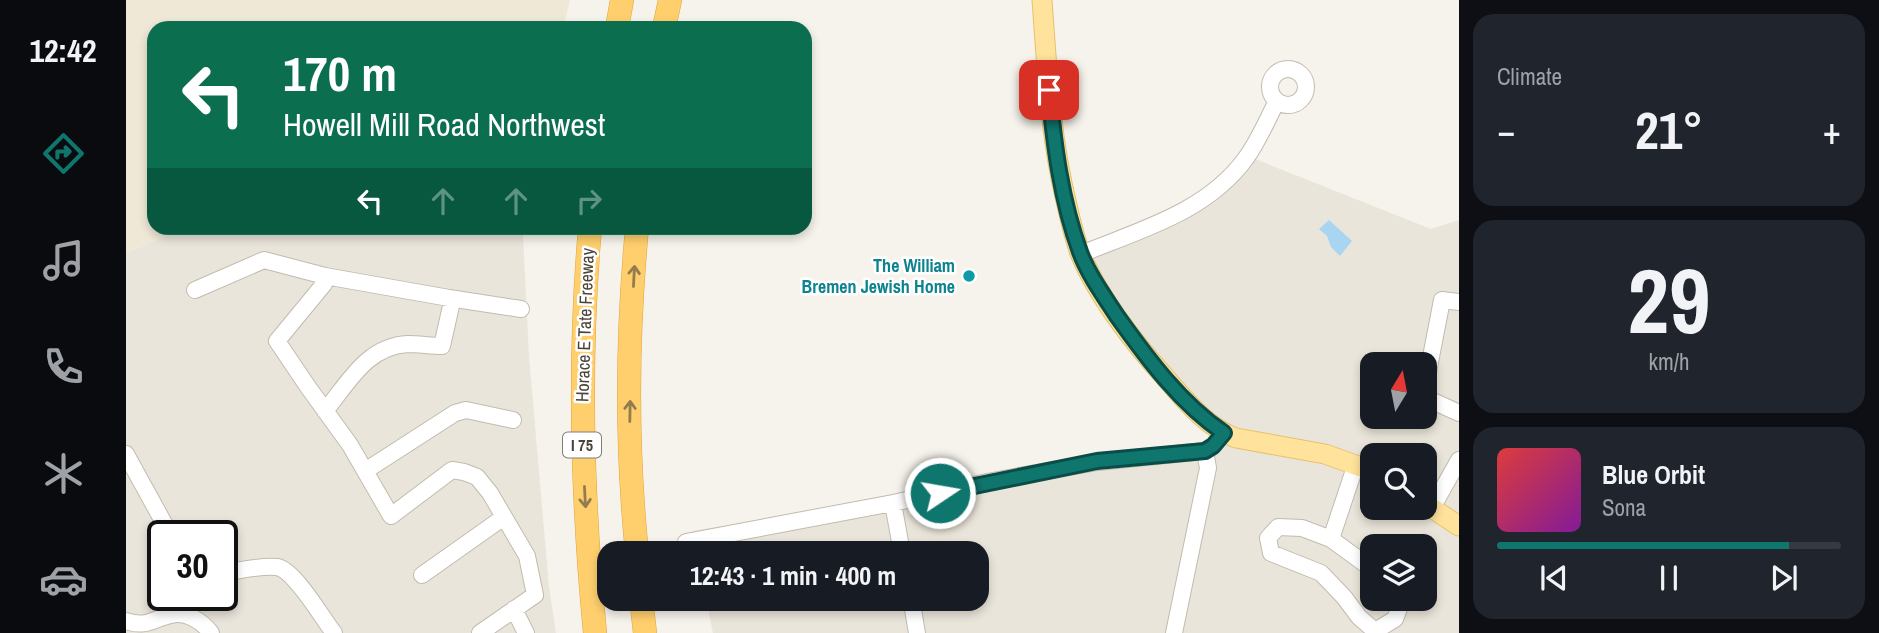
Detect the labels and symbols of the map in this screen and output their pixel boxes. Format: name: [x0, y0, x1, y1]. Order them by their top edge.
pin: [1019, 60, 1079, 120]
street label: Horace E Tate Freeway: [569, 247, 600, 403]
place label: The William Bremen Jewish Home: [802, 253, 955, 299]
one-way arrow: [627, 265, 640, 288]
marker: The William Bremen Jewish Home: [961, 268, 977, 284]
north arrow: [1360, 352, 1437, 429]
one-way arrow: [623, 400, 637, 423]
road number: I 75: [563, 432, 601, 458]
position arrow: [903, 456, 977, 530]
one-way arrow: [579, 485, 592, 508]
speed limit sign: 30: [147, 520, 238, 611]

